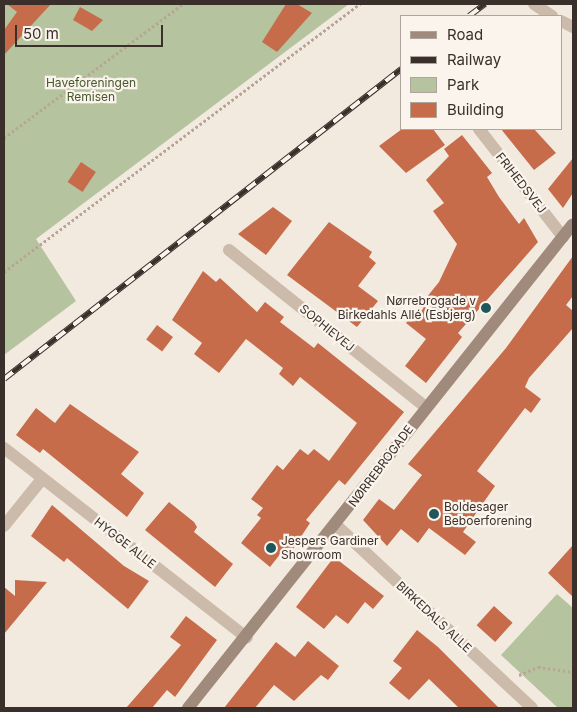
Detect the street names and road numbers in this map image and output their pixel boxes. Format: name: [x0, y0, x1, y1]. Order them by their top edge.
street label: FRIHEDSVEJ: [493, 150, 549, 216]
street label: SOPHIEVEJ: [297, 302, 357, 354]
street label: NØRREBROGADE: [346, 422, 416, 510]
street label: HYGGE ALLE: [91, 514, 159, 572]
street label: BIRKEDALS ALLE: [393, 578, 475, 656]

